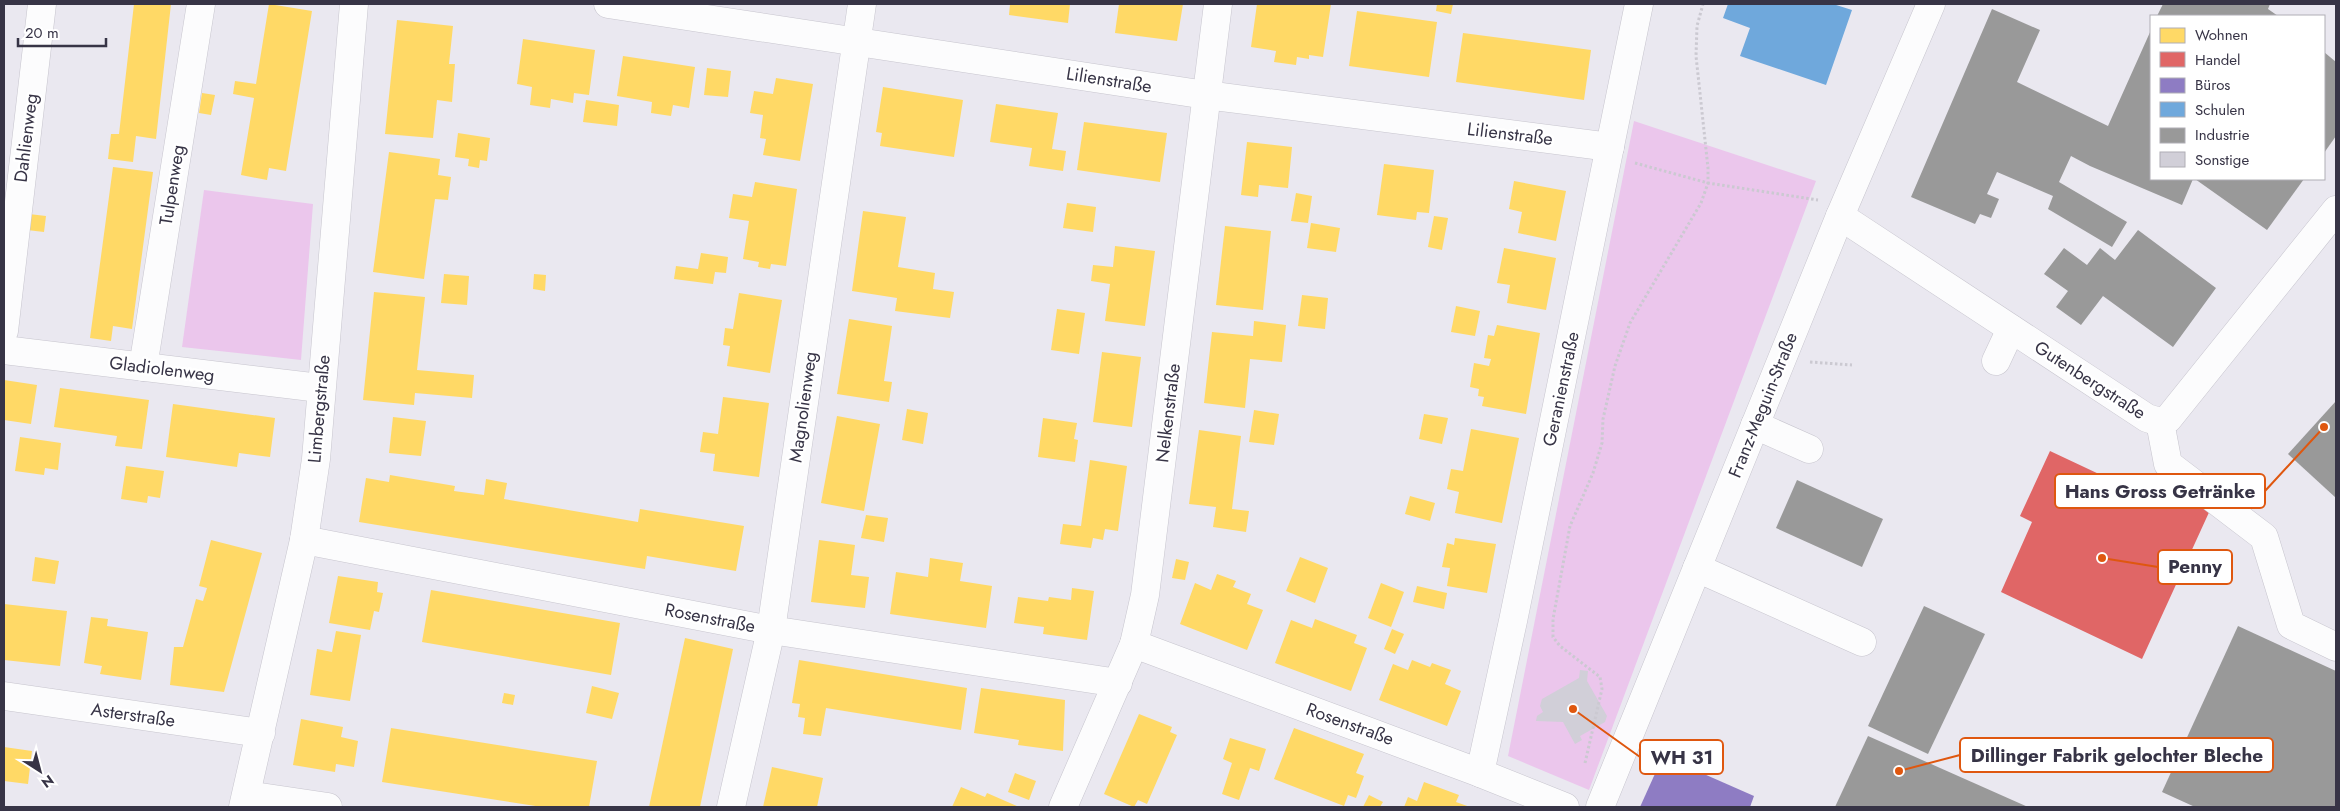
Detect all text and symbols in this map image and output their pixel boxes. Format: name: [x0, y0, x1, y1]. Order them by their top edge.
scale bar: [18, 15, 105, 47]
legend: [2150, 15, 2325, 180]
text: 20 m: [25, 22, 59, 44]
text: Wohnen: [2195, 24, 2248, 46]
text: Handel: [2195, 49, 2241, 71]
street label: Lilienstraße: [1064, 60, 1154, 100]
text: Büros: [2195, 74, 2230, 96]
street label: Dahlienweg: [8, 92, 44, 184]
text: Schulen: [2195, 99, 2245, 121]
street label: Lilienstraße: [1466, 116, 1554, 152]
text: Industrie: [2195, 124, 2250, 146]
street label: Tulpenweg: [153, 143, 191, 227]
text: Sonstige: [2195, 149, 2249, 171]
street label: Franz-Meguin-Straße: [1722, 328, 1804, 482]
street label: Geranienstraße: [1536, 329, 1586, 449]
street label: Gutenbergstraße: [2029, 334, 2151, 426]
street label: Gladiolenweg: [108, 350, 216, 388]
street label: Magnolienweg: [782, 350, 824, 464]
street label: Limbergstraße: [301, 354, 337, 464]
street label: Nelkenstraße: [1149, 362, 1187, 464]
callout: Hans Gross Getränke: [2055, 474, 2265, 508]
text: Hans Gross Getränke: [2065, 478, 2255, 505]
callout: Penny: [2158, 550, 2232, 584]
text: Penny: [2168, 553, 2223, 580]
street label: Rosenstraße: [662, 596, 758, 640]
street label: Asterstraße: [89, 696, 177, 734]
street label: Rosenstraße: [1302, 696, 1398, 752]
callout: Dillinger Fabrik gelochter Bleche: [1960, 738, 2273, 772]
callout: WH 31: [1640, 740, 1723, 774]
text: Dillinger Fabrik gelochter Bleche: [1971, 742, 2263, 769]
text: WH 31: [1651, 744, 1713, 771]
north arrow: [15, 746, 65, 796]
text: N: [37, 770, 58, 793]

